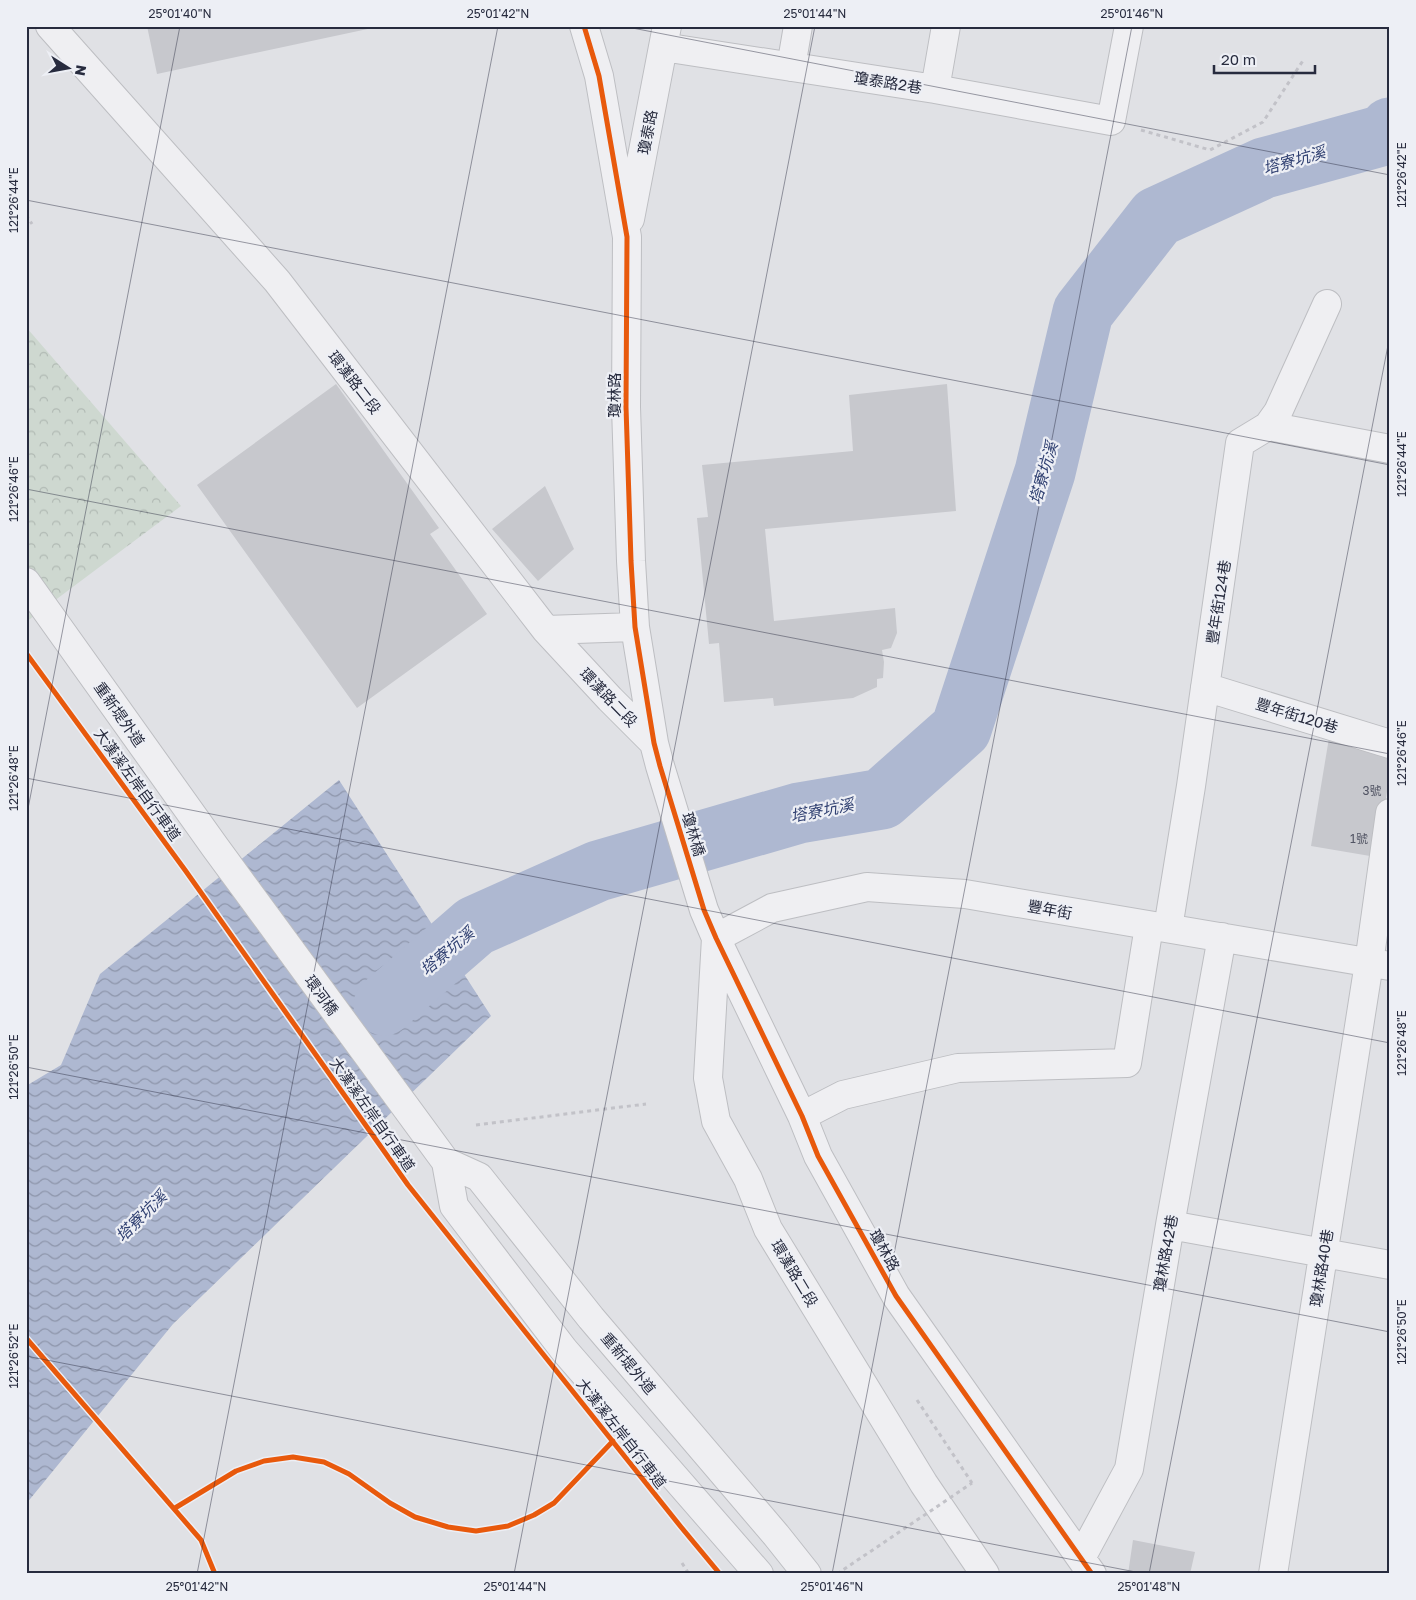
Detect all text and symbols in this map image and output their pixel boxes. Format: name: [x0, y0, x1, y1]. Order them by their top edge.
text: 25°01'40"N: [148, 6, 212, 21]
text: 25°01'42"N: [467, 6, 529, 21]
text: 25°01'44"N: [784, 6, 846, 21]
text: 25°01'46"N: [1101, 6, 1163, 21]
north arrow: [42, 42, 92, 92]
scale bar: [1214, 42, 1315, 74]
text: 20 m: [1221, 50, 1256, 68]
text: N: [72, 64, 91, 77]
street label: 瓊泰路2巷: [853, 68, 923, 96]
street label: 瓊泰路: [634, 108, 660, 156]
water label: 塔寮坑溪: [1260, 141, 1329, 178]
text: 121°26'42"E: [1394, 142, 1409, 208]
text: 121°26'44"E: [6, 167, 21, 233]
street label: 環漢路二段: [325, 347, 385, 417]
street label: 瓊林路: [605, 372, 623, 418]
text: 121°26'44"E: [1394, 431, 1409, 497]
water label: 塔寮坑溪: [1025, 438, 1062, 507]
text: 121°26'46"E: [6, 456, 21, 522]
street label: 豐年街124巷: [1202, 559, 1234, 645]
street label: 環漢路二段: [576, 664, 642, 730]
street label: 重新堤外道: [91, 678, 149, 750]
street label: 豐年街120巷: [1254, 694, 1340, 736]
text: 121°26'46"E: [1394, 720, 1409, 786]
street label: 大漢溪左岸自行車道: [91, 724, 185, 844]
text: 121°26'48"E: [6, 745, 21, 811]
house number: 3號: [1362, 783, 1382, 798]
water label: 塔寮坑溪: [789, 794, 857, 826]
street label: 瓊林橋: [679, 810, 709, 858]
house number: 1號: [1350, 831, 1368, 846]
street label: 豐年街: [1026, 896, 1074, 922]
water label: 塔寮坑溪: [416, 921, 479, 979]
street label: 環河橋: [301, 972, 343, 1018]
text: 121°26'48"E: [1394, 1010, 1409, 1076]
text: 121°26'50"E: [6, 1034, 21, 1100]
street label: 大漢溪左岸自行車道: [327, 1054, 419, 1174]
water label: 塔寮坑溪: [111, 1185, 172, 1246]
street label: 瓊林路42巷: [1149, 1213, 1181, 1293]
street label: 瓊林路: [866, 1226, 904, 1274]
street label: 瓊林路40巷: [1306, 1228, 1336, 1308]
street label: 環漢路二段: [768, 1236, 822, 1310]
text: 121°26'50"E: [1394, 1299, 1409, 1365]
text: 121°26'52"E: [6, 1323, 21, 1389]
street label: 重新堤外道: [598, 1328, 660, 1398]
street label: 大漢溪左岸自行車道: [573, 1374, 671, 1492]
text: 25°01'42"N: [166, 1579, 228, 1594]
text: 25°01'44"N: [484, 1579, 546, 1594]
text: 25°01'46"N: [801, 1579, 863, 1594]
text: 25°01'48"N: [1118, 1579, 1180, 1594]

